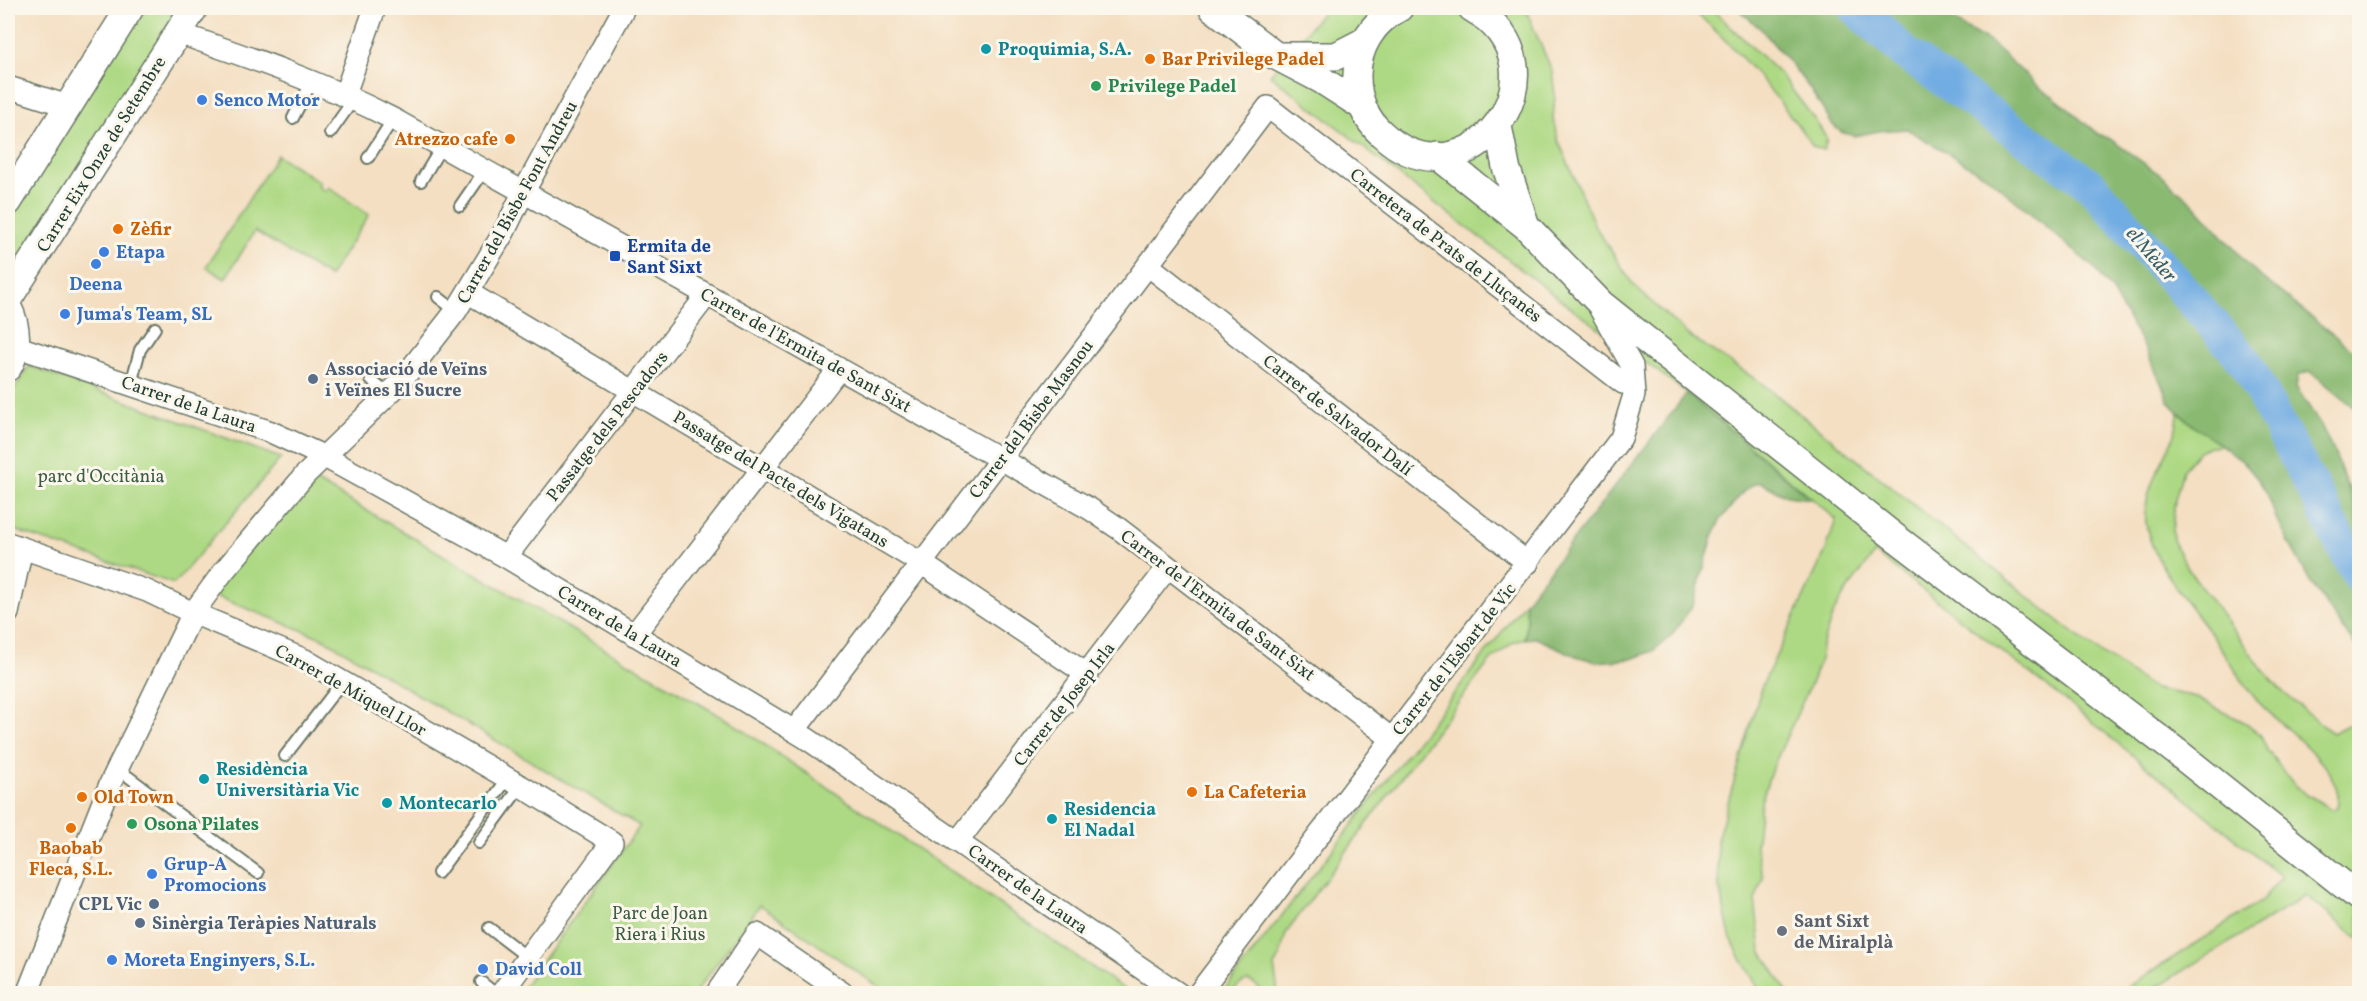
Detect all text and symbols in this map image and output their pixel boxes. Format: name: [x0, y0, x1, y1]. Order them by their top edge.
place label: Proquimia, S.A.: [998, 38, 1132, 63]
marker: Proquimia, S.A.: [979, 42, 993, 56]
place label: Bar Privilege Padel: [1162, 48, 1324, 73]
street label: Carrer Eix Onze de Setembre: [32, 52, 173, 258]
marker: Bar Privilege Padel: [1143, 52, 1157, 66]
place label: Privilege Padel: [1108, 75, 1236, 100]
marker: Privilege Padel: [1089, 79, 1103, 93]
place label: Senco Motor: [214, 89, 320, 114]
marker: Senco Motor: [195, 93, 209, 107]
street label: Carrer del Bisbe Font Andreu: [452, 97, 585, 309]
place label: Atrezzo cafe: [394, 128, 498, 153]
marker: Atrezzo cafe: [503, 132, 517, 146]
street label: Carretera de Prats de Lluçanès: [1344, 163, 1546, 329]
place label: Zèfir: [130, 218, 172, 243]
marker: Zèfir: [111, 222, 125, 236]
water label: el Mèder: [2119, 222, 2183, 289]
place label: Ermita de Sant Sixt: [627, 235, 711, 281]
place label: Etapa: [116, 241, 165, 266]
marker: Etapa: [97, 245, 111, 259]
marker: Ermita de Sant Sixt: [608, 249, 622, 263]
marker: Deena: [89, 257, 103, 271]
place label: Deena: [69, 273, 123, 298]
street label: Carrer de l'Ermita de Sant Sixt: [695, 283, 915, 420]
place label: Juma's Team, SL: [76, 303, 212, 328]
marker: Juma's Team, SL: [58, 307, 72, 321]
street label: Carrer del Bisbe Masnou: [964, 335, 1100, 505]
street label: Passatge dels Pescadors: [541, 346, 675, 507]
street label: Carrer de Salvador Dalí: [1257, 350, 1418, 483]
place label: Associació de Veïns i Veïnes El Sucre: [325, 358, 487, 404]
street label: Carrer de la Laura: [118, 371, 259, 440]
marker: Associació de Veïns i Veïnes El Sucre: [306, 372, 320, 386]
street label: Passatge del Pacte dels Vigatans: [668, 406, 893, 555]
park label: parc d'Occitània: [37, 465, 165, 490]
street label: Carrer de l'Ermita de Sant Sixt: [1115, 525, 1320, 688]
street label: Carrer de l'Esbart de Vic: [1387, 578, 1523, 742]
street label: Carrer de la Laura: [552, 580, 686, 674]
street label: Carrer de Josep Irla: [1009, 637, 1122, 772]
street label: Carrer de Miquel Llor: [270, 639, 431, 744]
place label: Residència Universitària Vic: [216, 758, 359, 804]
marker: Residència Universitària Vic: [197, 772, 211, 786]
place label: La Cafeteria: [1204, 781, 1307, 806]
marker: La Cafeteria: [1185, 785, 1199, 799]
place label: Old Town: [94, 786, 174, 811]
marker: Old Town: [75, 790, 89, 804]
place label: Montecarlo: [399, 792, 497, 817]
marker: Montecarlo: [380, 796, 394, 810]
place label: Residencia El Nadal: [1064, 798, 1156, 844]
marker: Residencia El Nadal: [1045, 812, 1059, 826]
place label: Osona Pilates: [144, 813, 259, 838]
marker: Osona Pilates: [125, 817, 139, 831]
marker: Baobab Fleca, S.L.: [64, 821, 78, 835]
place label: Baobab Fleca, S.L.: [29, 837, 113, 883]
street label: Carrer de la Laura: [962, 839, 1092, 941]
place label: Grup-A Promocions: [164, 853, 267, 899]
marker: Grup-A Promocions: [145, 867, 159, 881]
place label: CPL Vic: [79, 893, 142, 918]
marker: CPL Vic: [147, 897, 161, 911]
park label: Parc de Joan Riera i Rius: [612, 902, 708, 948]
place label: Sant Sixt de Miralplà: [1794, 910, 1893, 956]
place label: Sinèrgia Teràpies Naturals: [152, 912, 377, 937]
marker: Sinèrgia Teràpies Naturals: [133, 916, 147, 930]
marker: Sant Sixt de Miralplà: [1775, 924, 1789, 938]
place label: Moreta Enginyers, S.L.: [124, 949, 315, 974]
marker: Moreta Enginyers, S.L.: [105, 953, 119, 967]
place label: David Coll: [495, 958, 582, 983]
marker: David Coll: [476, 962, 490, 976]

